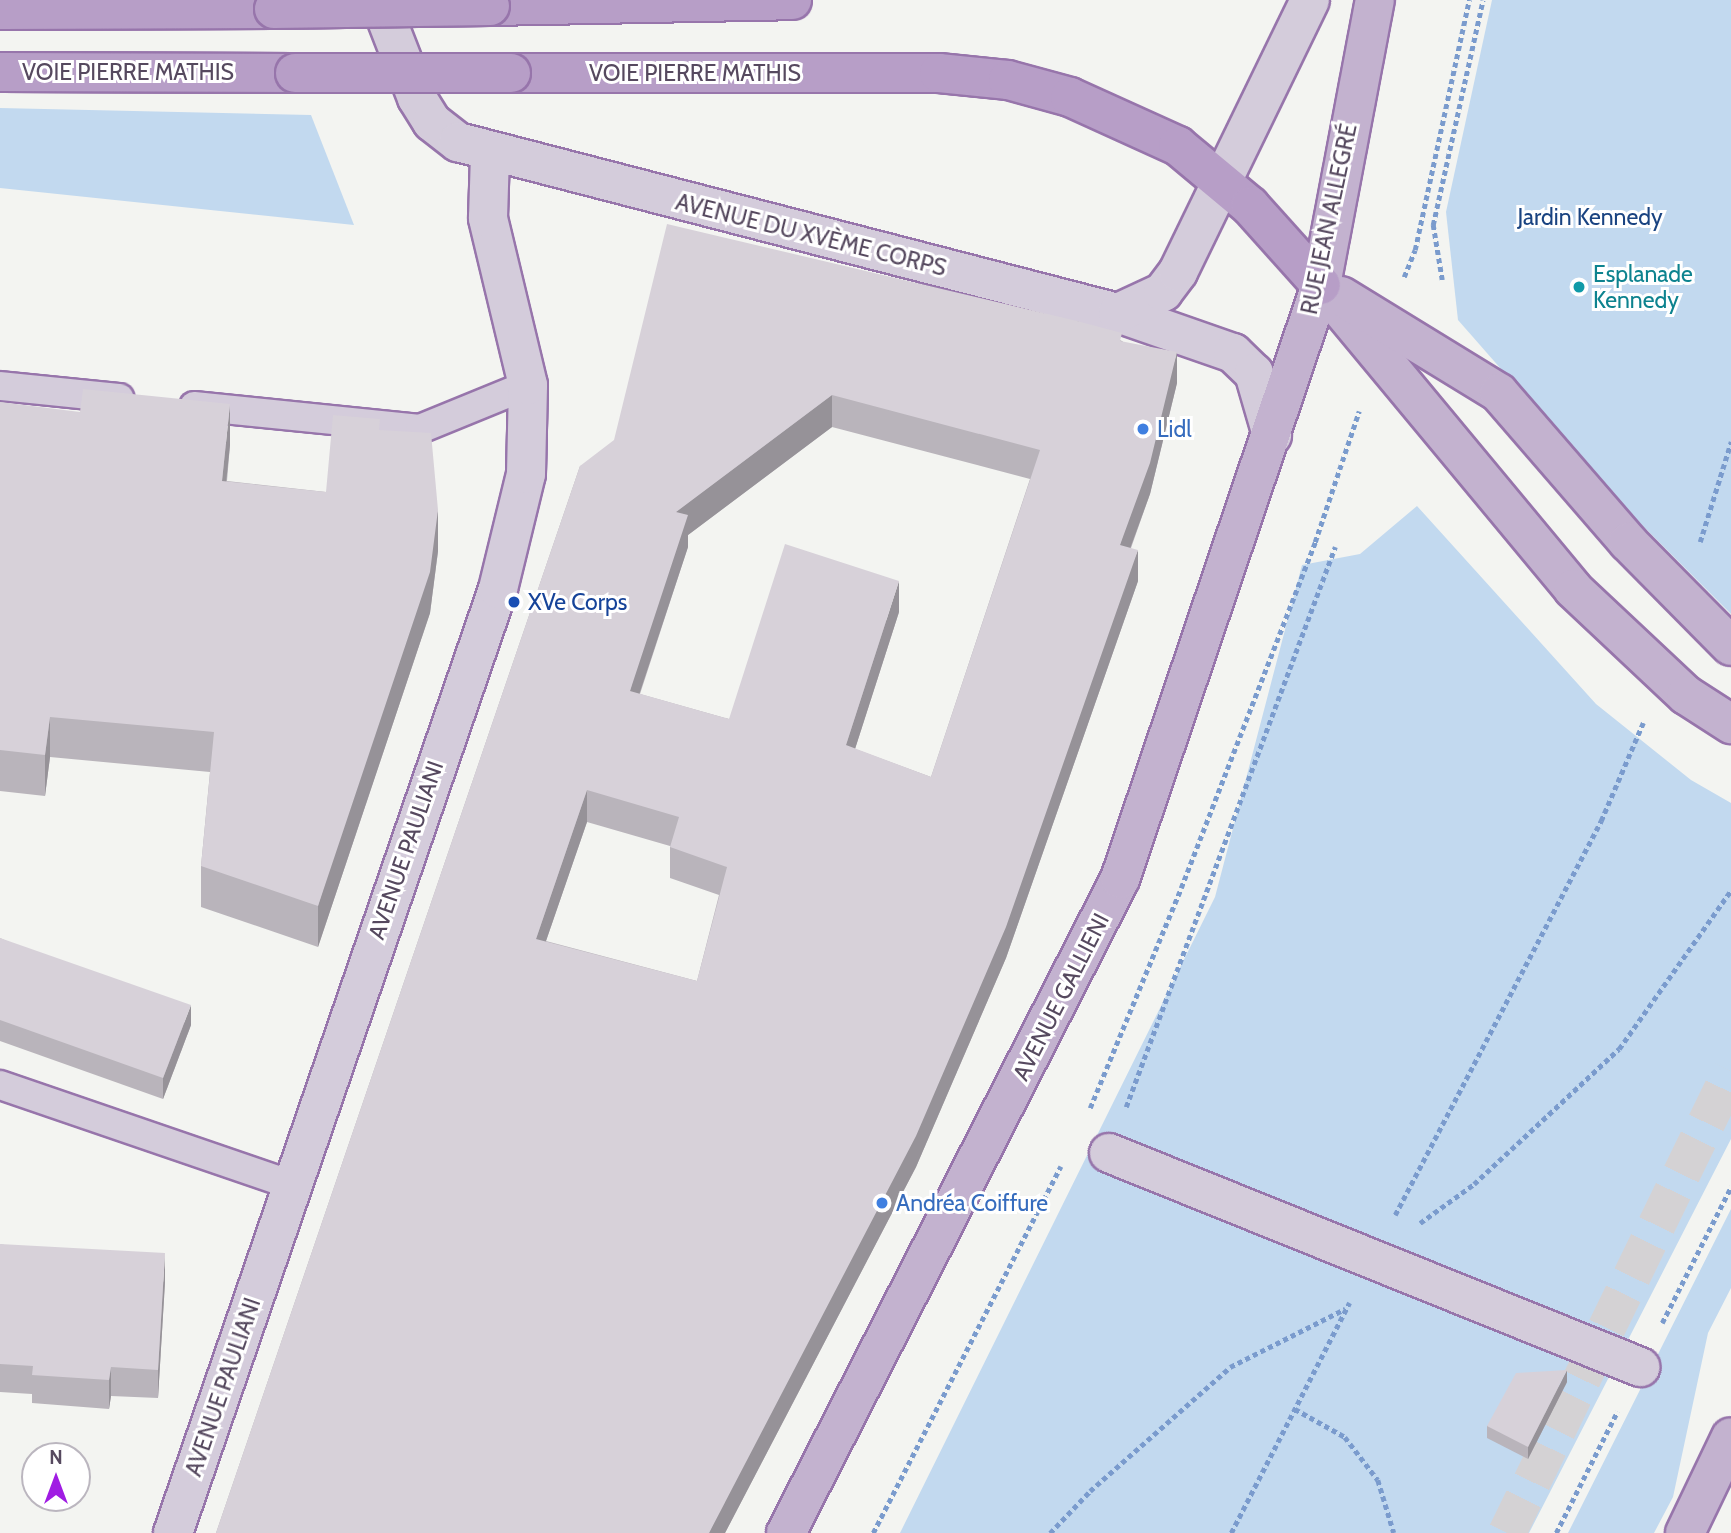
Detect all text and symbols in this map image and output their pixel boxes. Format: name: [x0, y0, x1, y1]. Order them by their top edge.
street label: VOIE PIERRE MATHIS: [22, 58, 234, 86]
street label: VOIE PIERRE MATHIS: [589, 59, 801, 87]
street label: RUE JEAN ALLEGRÉ: [1295, 121, 1363, 317]
street label: AVENUE DU XVÈME CORPS: [673, 188, 949, 282]
park label: Jardin Kennedy: [1517, 203, 1663, 231]
place label: Esplanade Kennedy: [1593, 260, 1693, 314]
marker: Esplanade Kennedy: [1571, 279, 1587, 295]
place label: Lidl: [1157, 415, 1192, 443]
marker: Lidl: [1135, 421, 1151, 437]
place label: XVe Corps: [528, 588, 627, 616]
marker: XVe Corps: [506, 594, 522, 610]
street label: AVENUE PAULIANI: [363, 757, 449, 943]
street label: AVENUE GALLIENI: [1007, 909, 1115, 1085]
place label: Andréa Coiffure: [896, 1189, 1048, 1217]
marker: Andréa Coiffure: [874, 1195, 890, 1211]
street label: AVENUE PAULIANI: [180, 1294, 266, 1480]
north arrow: [21, 1442, 91, 1512]
text: N: [49, 1446, 63, 1469]

